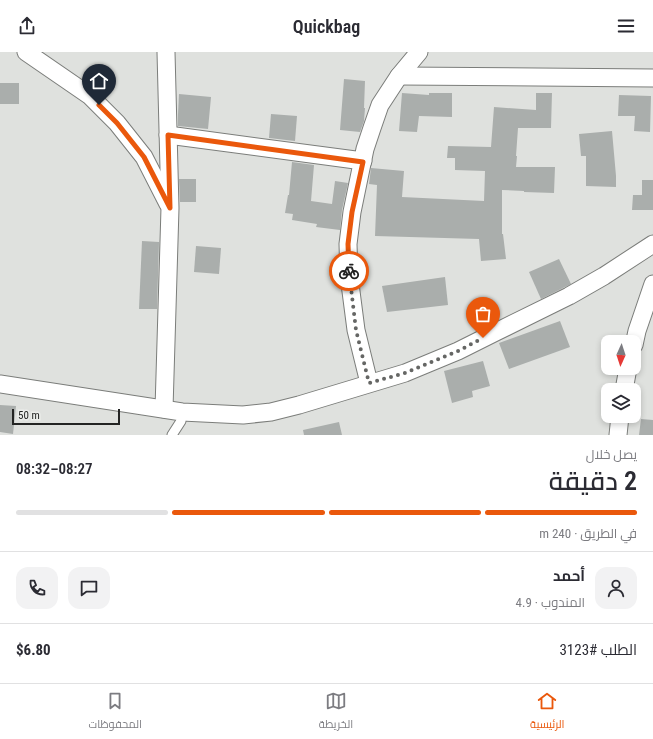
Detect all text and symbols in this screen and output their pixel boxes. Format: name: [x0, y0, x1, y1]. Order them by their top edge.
icon: share: [16, 15, 38, 37]
icon: menu: [615, 15, 637, 37]
text: Quickbag: [293, 16, 360, 37]
pin: [82, 64, 116, 105]
icon: home: [88, 70, 110, 92]
courier: [329, 251, 369, 291]
icon: bike: [338, 260, 360, 282]
pin: [466, 297, 500, 338]
icon: bag: [472, 303, 494, 325]
north arrow: [601, 335, 641, 375]
map controls: [601, 335, 641, 423]
button: layers: [601, 383, 641, 423]
scale bar: [12, 407, 120, 426]
text: 50 m: [18, 409, 40, 422]
text: يصل خلال: [586, 447, 637, 462]
text: 08:27–08:32: [16, 460, 93, 478]
text: 2 دقيقة: [549, 466, 637, 496]
text: في الطريق · 240 m: [539, 526, 637, 541]
button: phone: [16, 567, 58, 609]
button: chat: [68, 567, 110, 609]
text: أحمد: [553, 567, 585, 585]
button: person: [595, 567, 637, 609]
text: المندوب · 4.9: [516, 595, 585, 610]
text: $6.80: [16, 641, 51, 659]
text: الطلب #3123: [559, 641, 637, 659]
tab: المحفوظات: [88, 690, 142, 734]
tab: الخريطة: [319, 690, 353, 734]
tab: الرئيسية: [530, 690, 565, 734]

